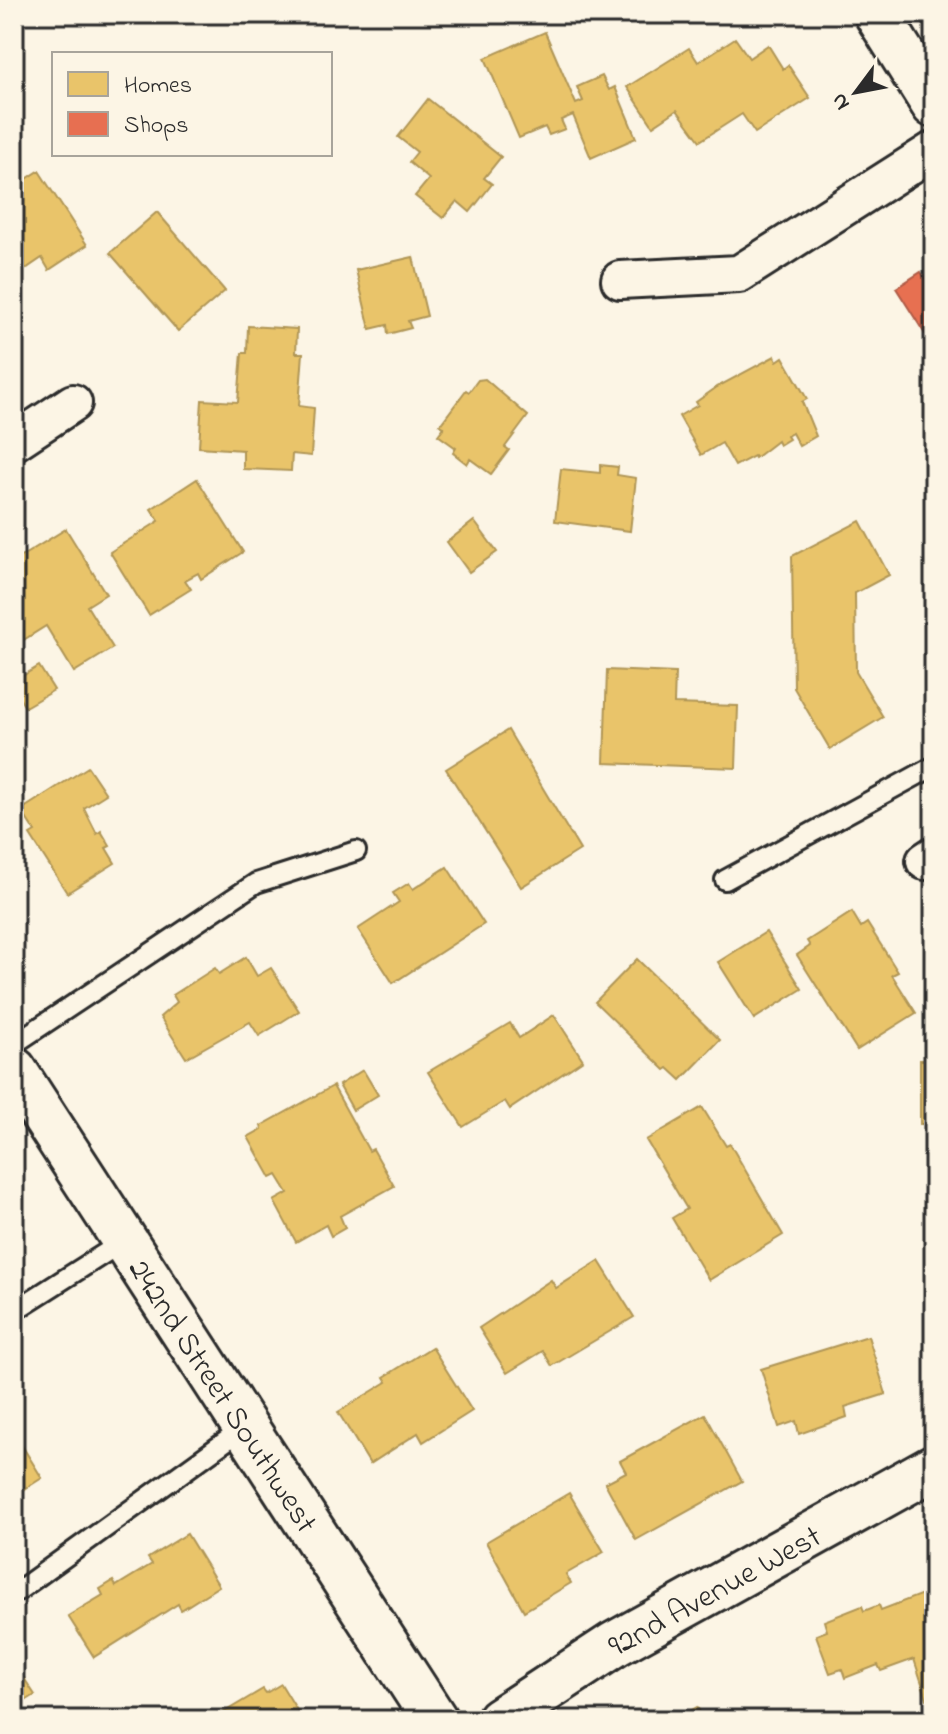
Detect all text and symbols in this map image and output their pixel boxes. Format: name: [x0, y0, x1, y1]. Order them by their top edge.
legend: [52, 52, 332, 156]
north arrow: [816, 52, 896, 132]
text: Homes: [124, 69, 192, 104]
text: N: [824, 86, 859, 116]
text: Shops: [124, 109, 189, 144]
street label: 242nd Street Southwest: [114, 1250, 328, 1544]
street label: 92nd Avenue West: [601, 1515, 831, 1671]

